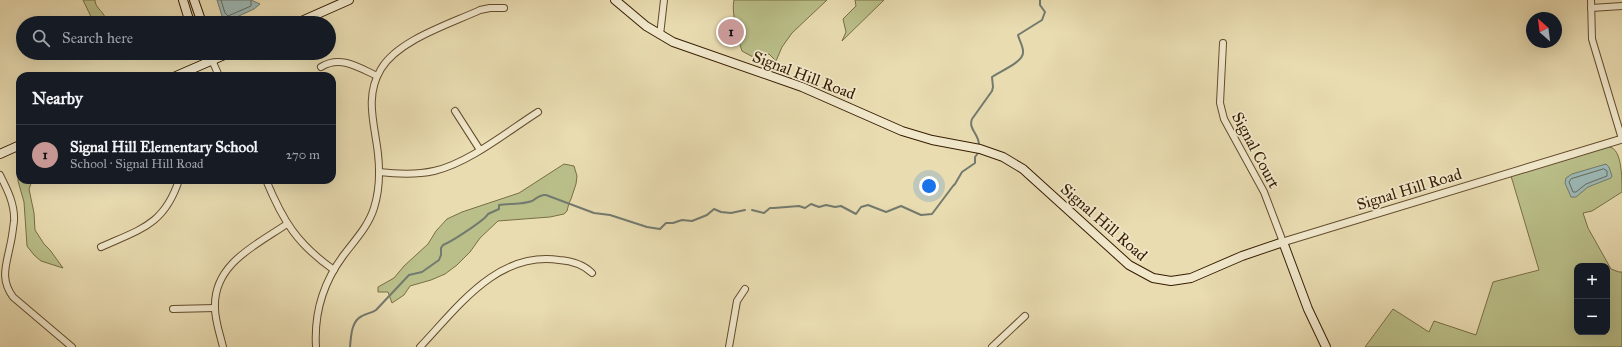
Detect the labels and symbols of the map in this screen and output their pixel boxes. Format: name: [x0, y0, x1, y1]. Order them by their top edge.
north arrow: [1526, 12, 1562, 48]
pin: 1: [718, 17, 744, 47]
street label: Signal Hill Road: [750, 47, 858, 104]
street label: Signal Court: [1227, 109, 1284, 192]
street label: Signal Hill Road: [1354, 164, 1464, 215]
your location: [919, 176, 939, 196]
street label: Signal Hill Road: [1056, 179, 1151, 266]

